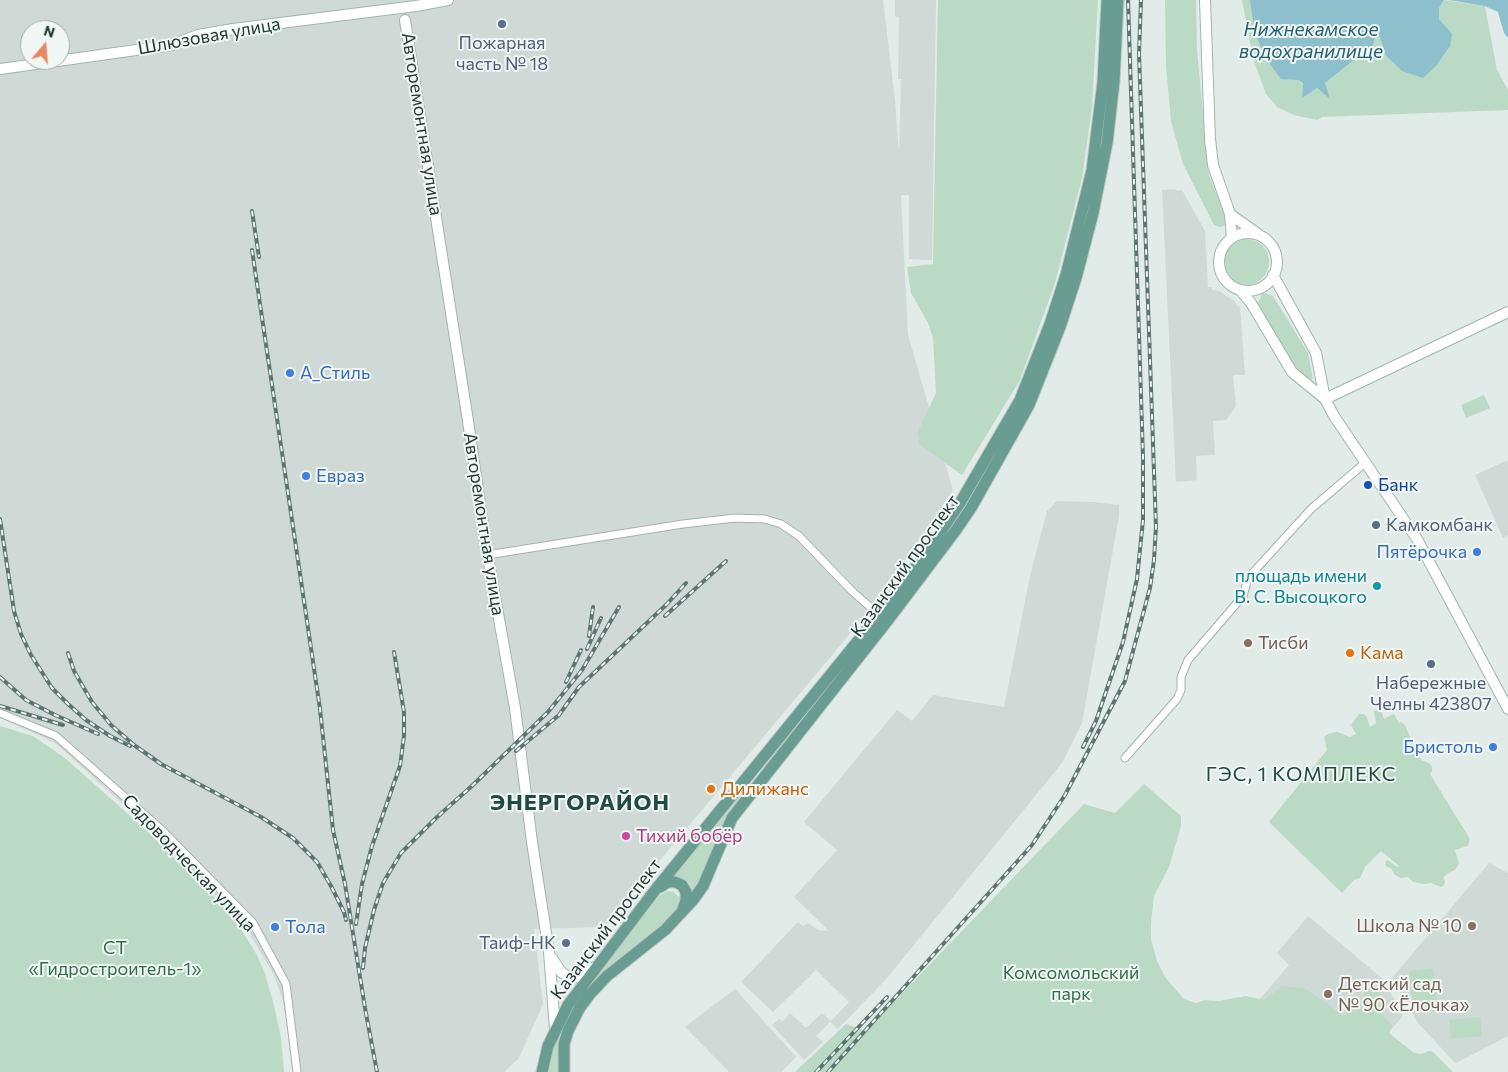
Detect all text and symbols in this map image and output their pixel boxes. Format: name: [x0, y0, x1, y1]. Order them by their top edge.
street label: Шлюзовая улица: [136, 13, 282, 59]
marker: Пожарная часть № 18: [496, 18, 508, 30]
water label: Нижнекамское водохранилище: [1239, 19, 1383, 63]
north arrow: [20, 20, 70, 70]
text: N: [42, 22, 57, 41]
street label: Авторемонтная улица: [397, 31, 447, 217]
place label: Пожарная часть № 18: [456, 32, 548, 74]
place label: А_Стиль: [300, 362, 370, 384]
marker: А_Стиль: [284, 367, 296, 379]
street label: Авторемонтная улица: [459, 431, 509, 617]
place label: Евраз: [316, 465, 365, 487]
marker: Евраз: [300, 470, 312, 482]
place label: Банк: [1378, 474, 1418, 496]
marker: Банк: [1362, 479, 1374, 491]
street label: Казанский проспект: [846, 491, 964, 641]
place label: Камкомбанк: [1386, 514, 1493, 536]
marker: Камкомбанк: [1370, 519, 1382, 531]
place label: Пятёрочка: [1376, 541, 1467, 563]
marker: Пятёрочка: [1471, 546, 1483, 558]
place label: площадь имени В. С. Высоцкого: [1234, 565, 1367, 608]
marker: площадь имени В. С. Высоцкого: [1371, 580, 1383, 592]
place label: Тисби: [1258, 632, 1308, 654]
marker: Тисби: [1242, 637, 1254, 649]
place label: Кама: [1360, 642, 1404, 664]
marker: Кама: [1344, 647, 1356, 659]
marker: Набережные Челны 423807: [1425, 658, 1437, 670]
place label: Набережные Челны 423807: [1370, 672, 1492, 714]
place label: Бристоль: [1403, 736, 1483, 758]
marker: Бристоль: [1487, 741, 1499, 753]
district label: ГЭС, 1 КОМПЛЕКС: [1204, 762, 1398, 786]
place label: Дилижанс: [721, 778, 809, 800]
marker: Дилижанс: [705, 783, 717, 795]
street label: Садоводческая улица: [118, 790, 260, 936]
district label: ЭНЕРГОРАЙОН: [489, 790, 671, 816]
place label: Тихий бобёр: [636, 825, 743, 847]
marker: Тихий бобёр: [620, 830, 632, 842]
street label: Казанский проспект: [546, 854, 666, 1004]
place label: Школа № 10: [1356, 915, 1462, 937]
place label: Тола: [285, 916, 325, 938]
marker: Школа № 10: [1466, 920, 1478, 932]
marker: Тола: [269, 921, 281, 933]
place label: Таиф-НК: [479, 932, 556, 954]
park label: СТ «Гидростроитель-1»: [28, 937, 202, 980]
marker: Таиф-НК: [560, 937, 572, 949]
park label: Комсомольский парк: [1003, 962, 1139, 1004]
place label: Детский сад № 90 «Ёлочка»: [1338, 973, 1469, 1016]
marker: Детский сад № 90 «Ёлочка»: [1322, 988, 1334, 1000]

